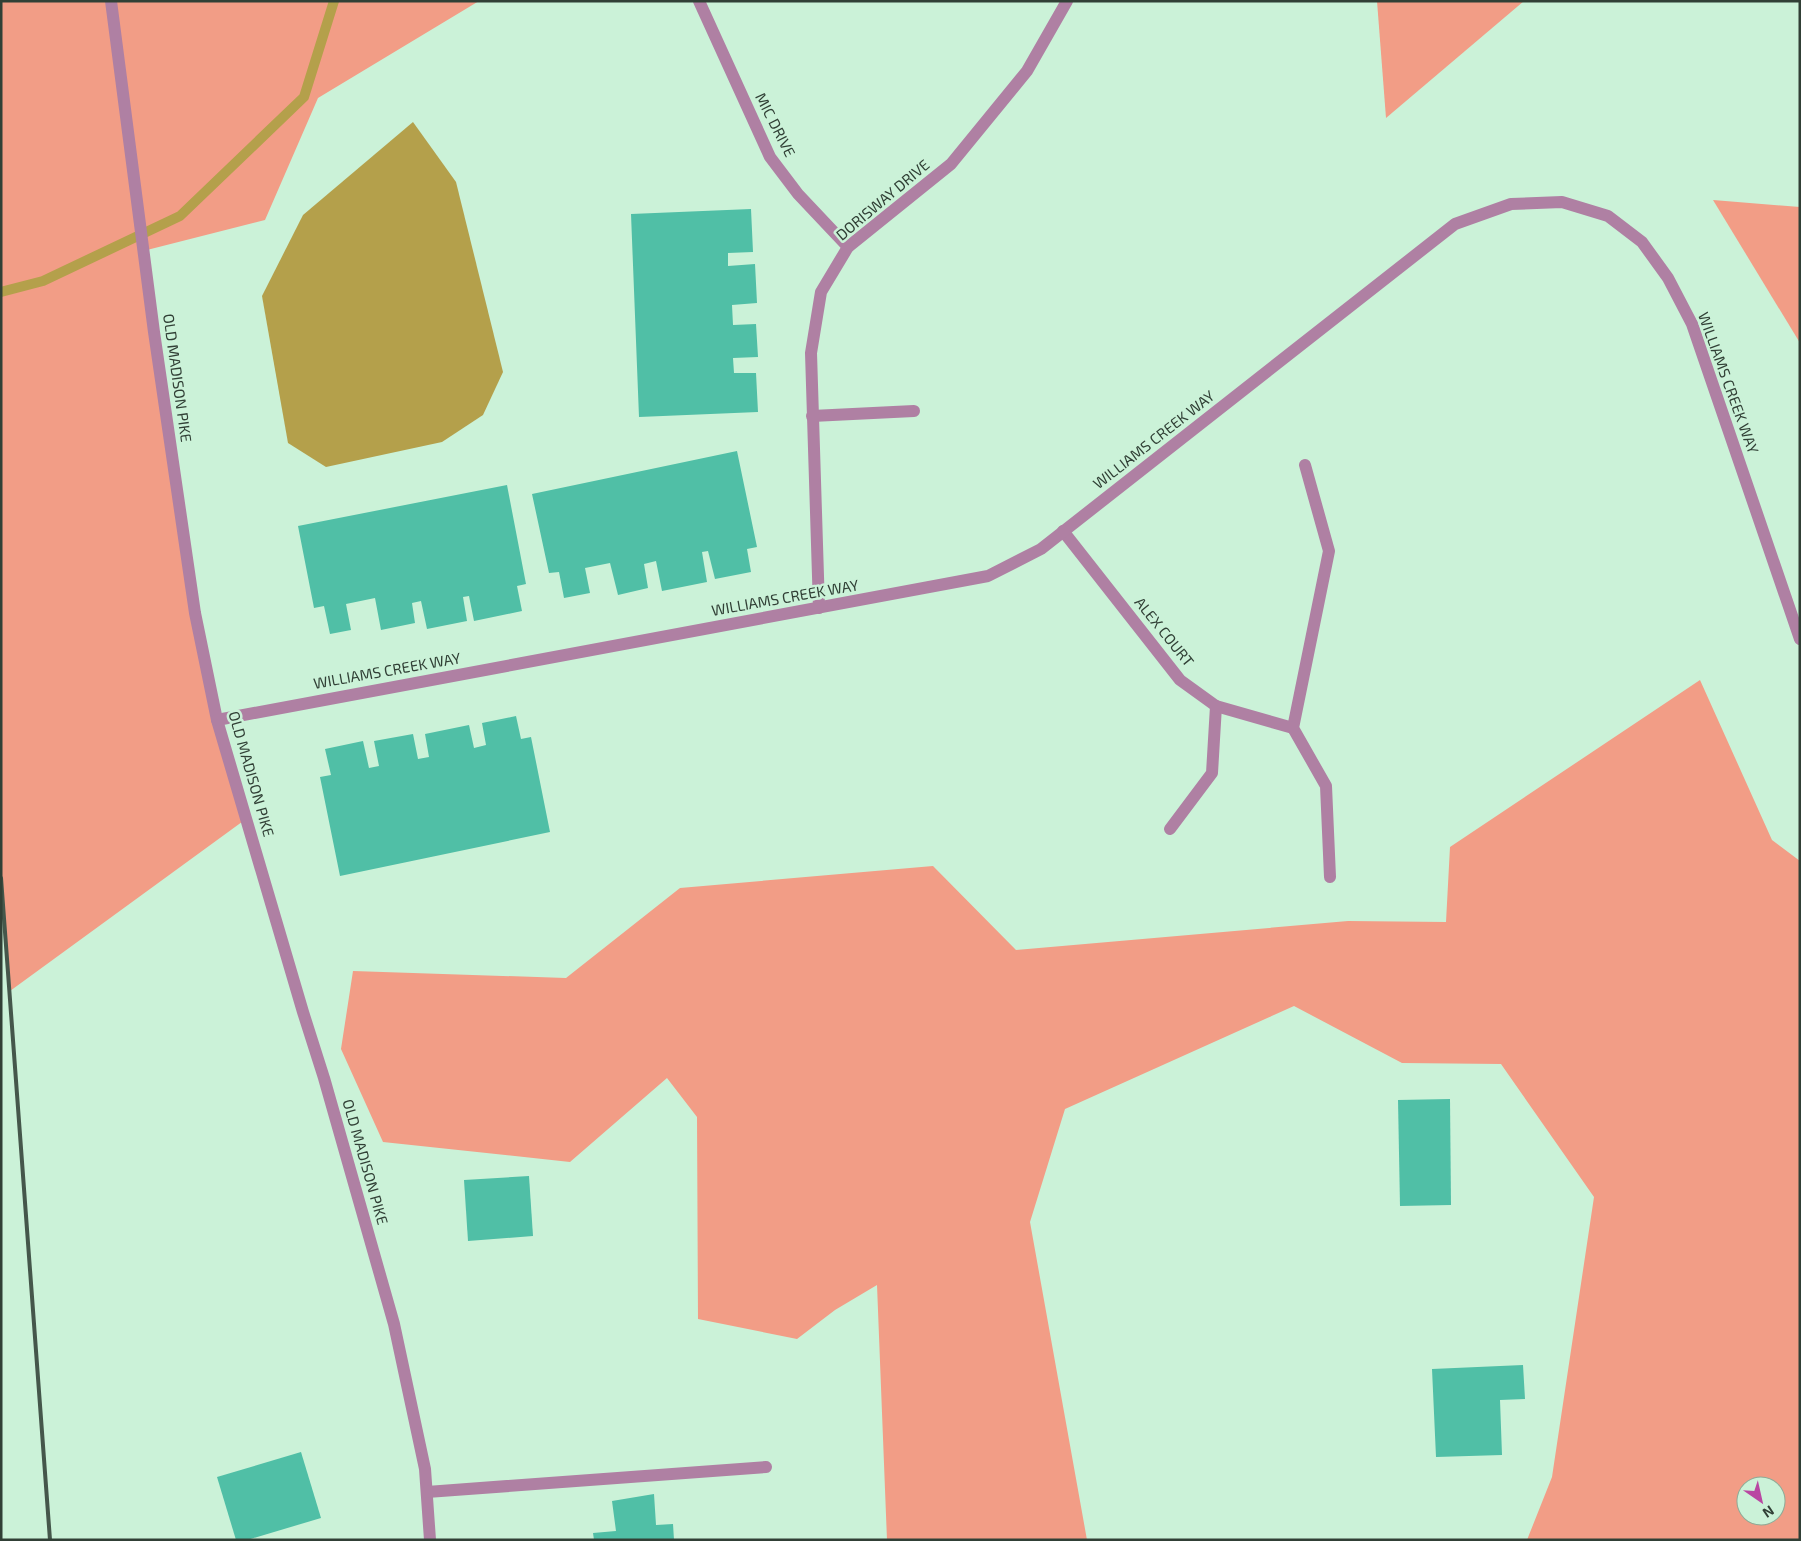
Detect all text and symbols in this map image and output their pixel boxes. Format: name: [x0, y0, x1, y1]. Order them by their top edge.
street label: MIC DRIVE: [752, 89, 800, 160]
street label: DORISWAY DRIVE: [832, 155, 933, 243]
street label: WILLIAMS CREEK WAY: [1695, 309, 1763, 456]
street label: OLD MADISON PIKE: [160, 312, 196, 443]
street label: WILLIAMS CREEK WAY: [1089, 386, 1218, 492]
street label: WILLIAMS CREEK WAY: [710, 575, 860, 619]
street label: ALEX COURT: [1131, 593, 1198, 670]
street label: WILLIAMS CREEK WAY: [312, 648, 462, 692]
street label: OLD MADISON PIKE: [225, 709, 278, 839]
street label: OLD MADISON PIKE: [339, 1097, 392, 1227]
north arrow: [1736, 1476, 1786, 1526]
text: N: [1760, 1502, 1777, 1522]

